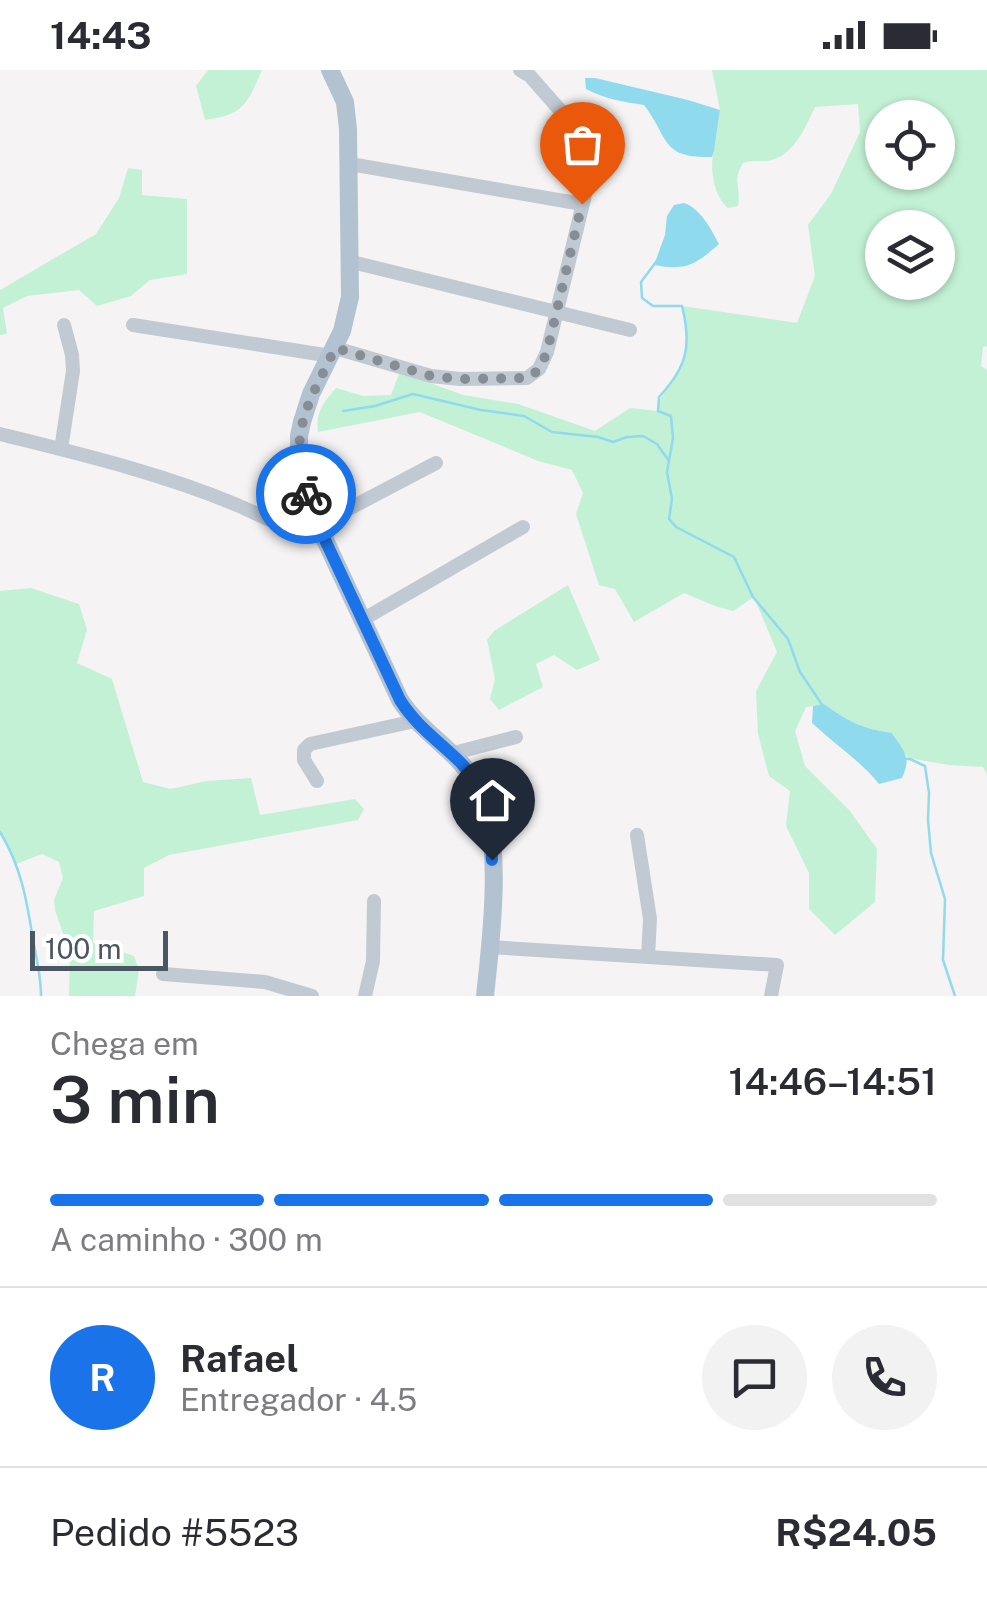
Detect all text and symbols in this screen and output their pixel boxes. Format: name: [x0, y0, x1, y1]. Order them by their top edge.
text: 14:43: [50, 13, 152, 58]
map controls: [865, 100, 955, 300]
button: locate: [865, 100, 955, 190]
pin: [540, 102, 625, 205]
icon: bag: [555, 117, 610, 172]
button: layers: [865, 210, 955, 300]
courier: [256, 444, 356, 544]
icon: bike: [279, 467, 334, 522]
pin: [450, 758, 535, 861]
icon: home: [465, 773, 520, 828]
scale bar: [30, 926, 168, 970]
text: 100 m: [45, 932, 122, 965]
text: Chega em: [50, 1025, 199, 1062]
text: 14:46–14:51: [729, 1059, 937, 1104]
text: 3 min: [50, 1061, 220, 1138]
text: A caminho · 300 m: [50, 1221, 323, 1258]
button: chat: [702, 1325, 807, 1430]
button: phone: [832, 1325, 937, 1430]
text: Rafael: [180, 1336, 299, 1381]
text: R: [89, 1355, 116, 1400]
text: Entregador · 4.5: [180, 1381, 417, 1418]
text: Pedido #5523: [50, 1510, 299, 1555]
text: R$24.05: [775, 1510, 937, 1555]

